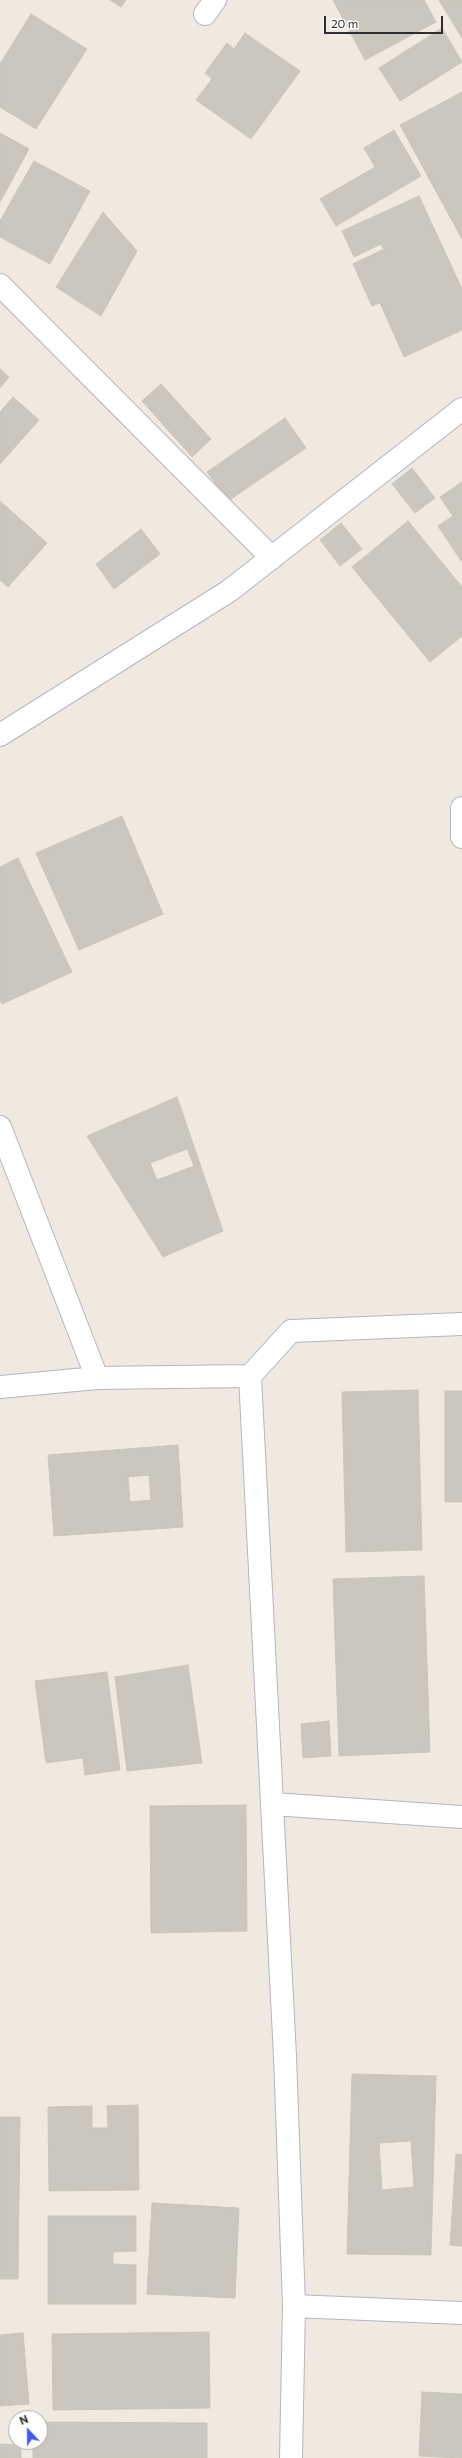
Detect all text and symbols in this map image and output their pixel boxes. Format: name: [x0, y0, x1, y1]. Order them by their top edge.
scale bar: [326, 8, 445, 34]
text: 20 m: [331, 16, 358, 30]
north arrow: [8, 2410, 48, 2450]
text: N: [17, 2412, 30, 2427]

